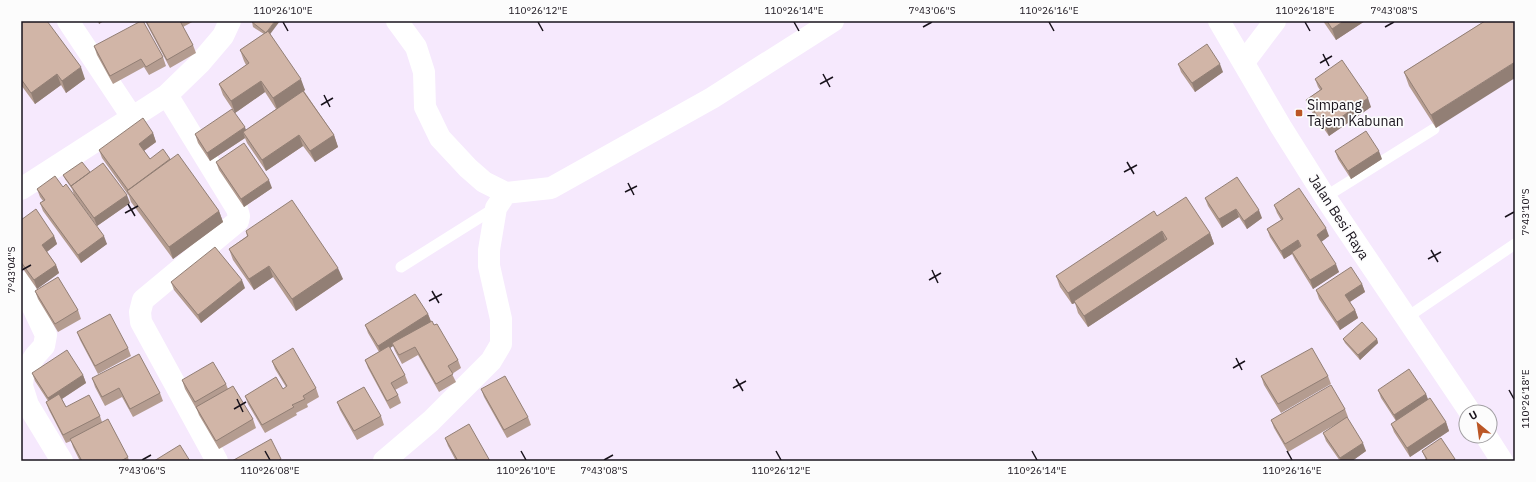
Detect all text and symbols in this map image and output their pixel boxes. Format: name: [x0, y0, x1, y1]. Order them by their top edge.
text: 110°26'10"E: [253, 4, 313, 17]
text: 110°26'12"E: [508, 4, 568, 17]
text: 110°26'14"E: [764, 4, 824, 17]
text: 7°43'06"S: [908, 4, 956, 17]
text: 110°26'16"E: [1019, 4, 1079, 17]
text: 110°26'18"E: [1275, 4, 1335, 17]
text: 7°43'08"S: [1370, 4, 1418, 17]
place label: Simpang Tajem Kabunan: [1307, 96, 1404, 130]
marker: Simpang Tajem Kabunan: [1294, 108, 1304, 118]
street label: Jalan Besi Raya: [1305, 171, 1374, 263]
text: 7°43'10"S: [1519, 188, 1532, 236]
text: 7°43'04"S: [5, 246, 18, 294]
text: 110°26'18"E: [1519, 369, 1532, 429]
north arrow: [1458, 404, 1498, 444]
text: U: [1466, 407, 1480, 423]
text: 7°43'06"S: [118, 464, 166, 477]
text: 110°26'08"E: [240, 464, 300, 477]
text: 110°26'10"E: [496, 464, 556, 477]
text: 7°43'08"S: [580, 464, 628, 477]
text: 110°26'12"E: [751, 464, 811, 477]
text: 110°26'14"E: [1007, 464, 1067, 477]
text: 110°26'16"E: [1262, 464, 1322, 477]

